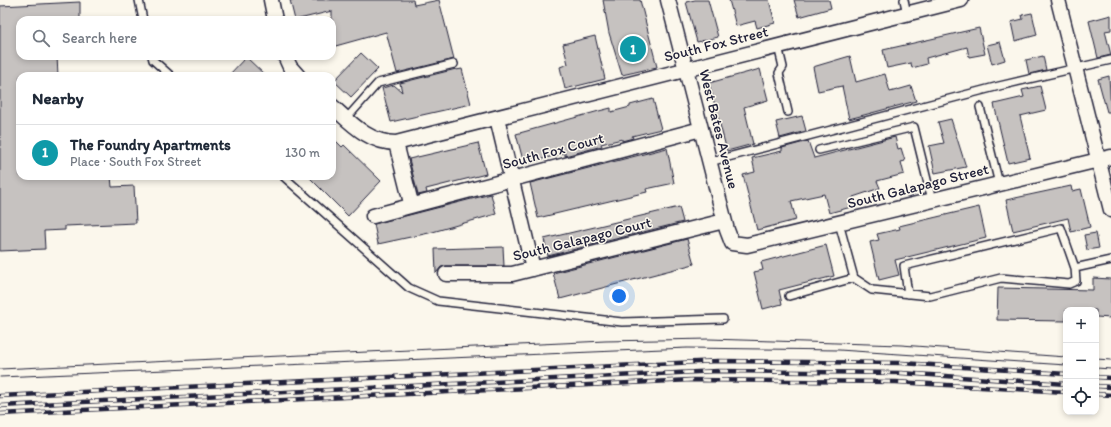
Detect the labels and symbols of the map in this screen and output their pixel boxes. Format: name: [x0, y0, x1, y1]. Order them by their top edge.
street label: South Fox Street: [662, 22, 770, 66]
pin: 1: [620, 34, 646, 64]
street label: West Bates Avenue: [695, 67, 743, 191]
street label: South Fox Court: [500, 129, 606, 173]
street label: South Galapago Street: [845, 160, 991, 212]
street label: South Galapago Court: [511, 213, 654, 265]
your location: [609, 286, 629, 306]

